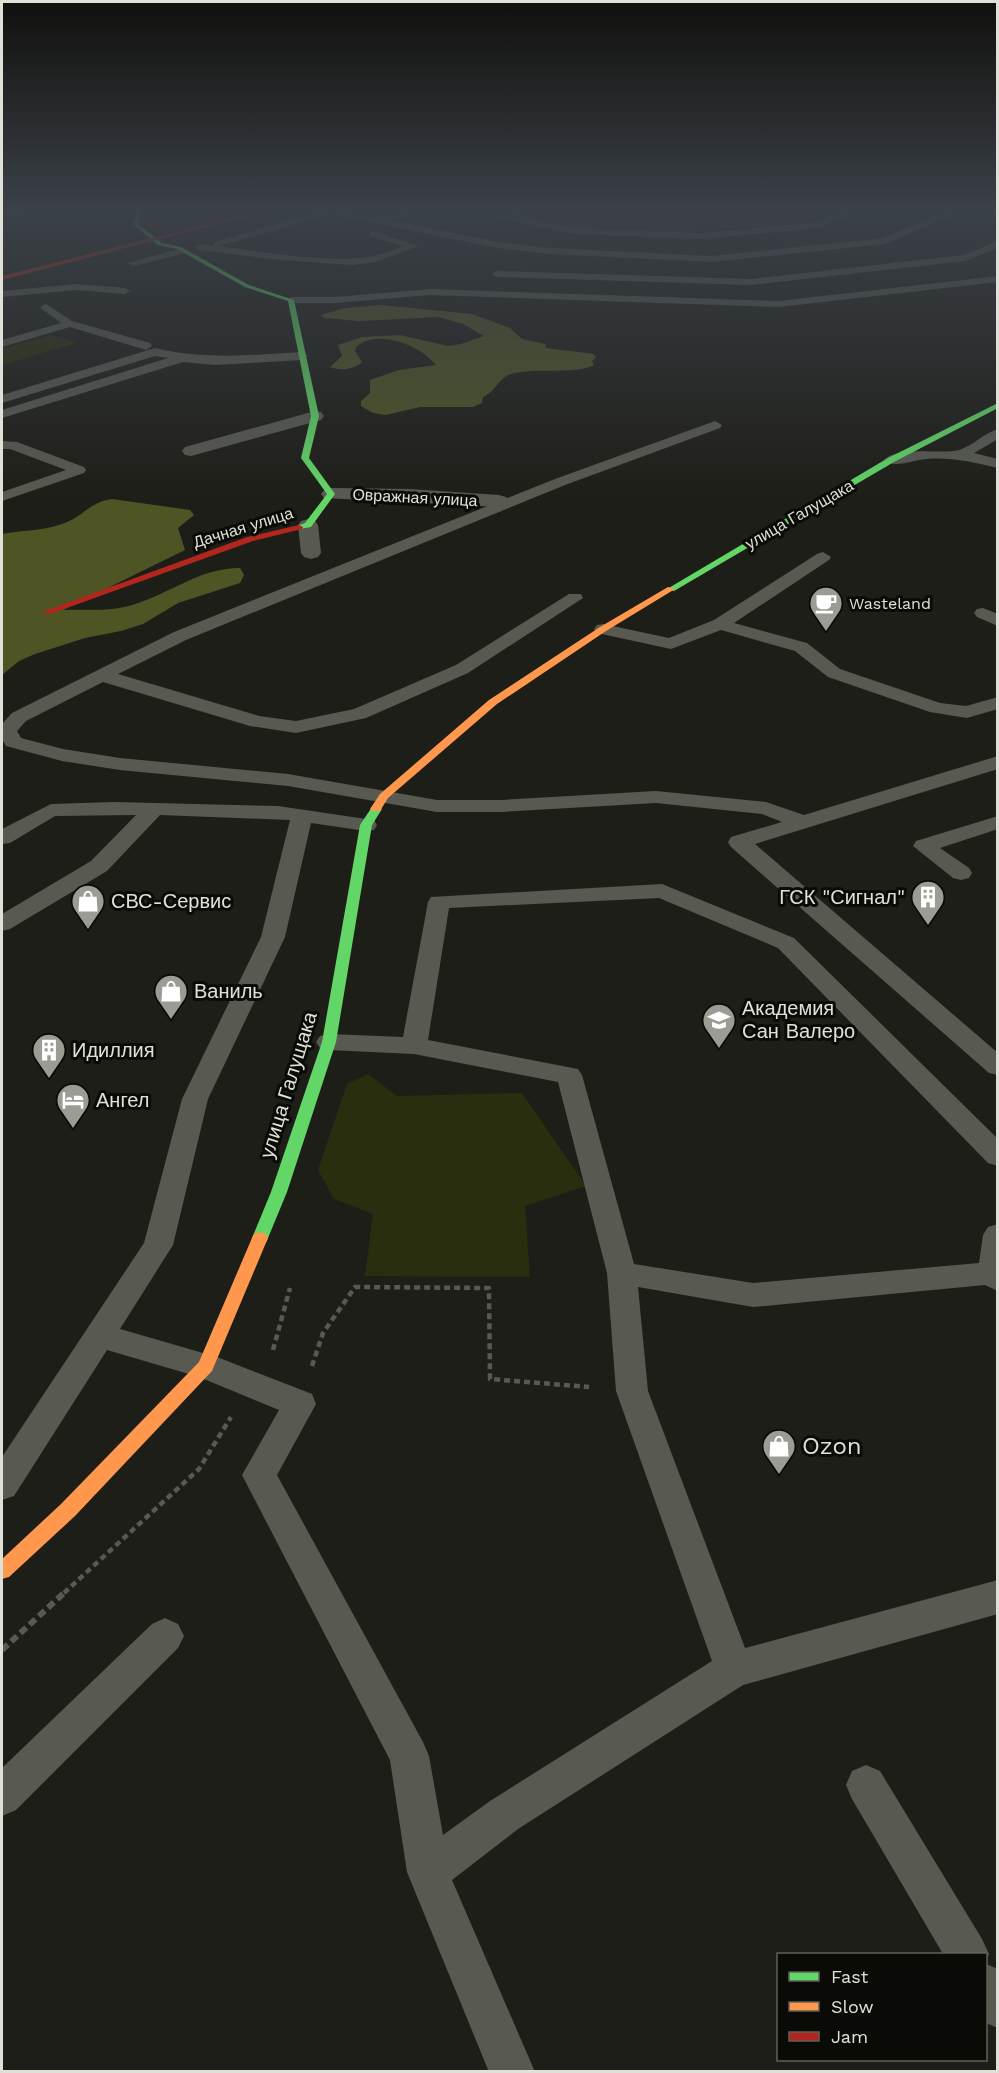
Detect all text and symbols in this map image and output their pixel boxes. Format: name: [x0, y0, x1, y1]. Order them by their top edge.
street label: улица Галущака: [742, 476, 857, 553]
street label: Овражная улица: [352, 485, 478, 510]
street label: Дачная улица: [191, 503, 296, 552]
cafe icon: Wasteland: [808, 585, 844, 632]
place label: Wasteland: [849, 594, 931, 613]
building icon: ГСК "Сигнал": [910, 879, 946, 926]
shop icon: СВС-Сервис: [70, 883, 106, 930]
place label: ГСК "Сигнал": [779, 885, 905, 909]
place label: СВС-Сервис: [111, 889, 231, 913]
shop icon: Ваниль: [153, 973, 189, 1020]
place label: Ваниль: [194, 979, 263, 1003]
place label: Академия Сан Валеро: [742, 996, 855, 1043]
school or university icon: Академия Сан Валеро: [701, 1002, 737, 1049]
street label: улица Галущака: [254, 1008, 322, 1161]
building icon: Идиллия: [31, 1032, 67, 1079]
place label: Идиллия: [72, 1038, 155, 1062]
hotel icon: Ангел: [55, 1082, 91, 1129]
place label: Ангел: [96, 1088, 149, 1112]
shop icon: Ozon: [761, 1428, 797, 1475]
place label: Ozon: [802, 1432, 862, 1460]
legend: [777, 1953, 987, 2061]
text: Fast: [831, 1966, 869, 1987]
text: Slow: [831, 1996, 874, 2017]
text: Jam: [831, 2026, 868, 2047]

